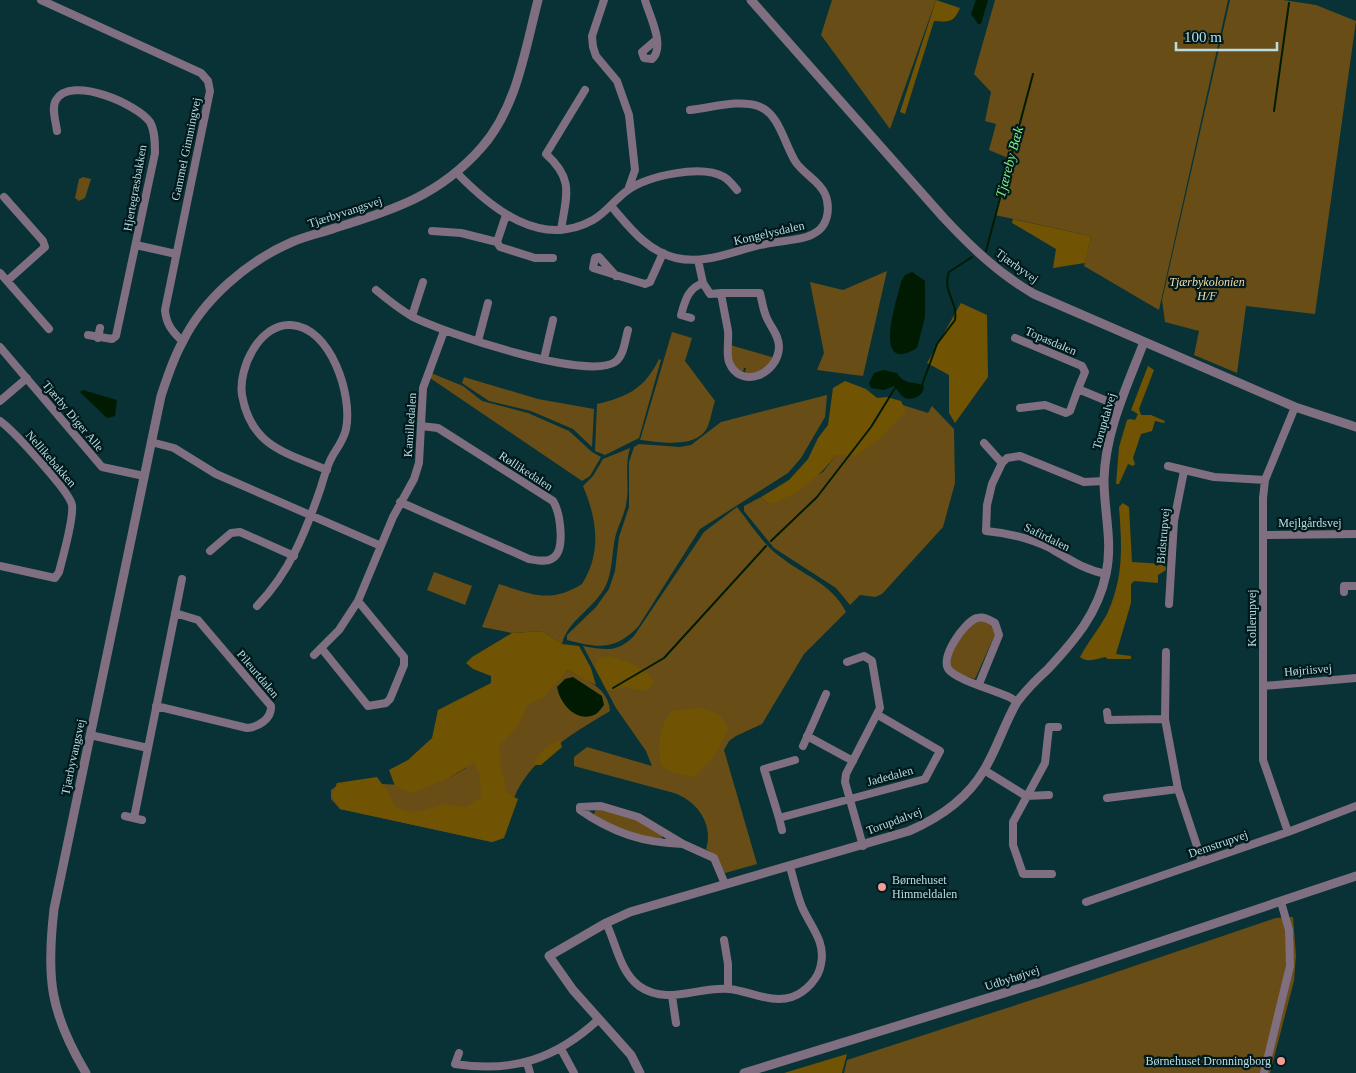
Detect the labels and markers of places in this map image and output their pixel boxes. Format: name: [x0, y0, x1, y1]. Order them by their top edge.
place label: Børnehuset Himmeldalen: [892, 873, 957, 901]
marker: Børnehuset Himmeldalen: [876, 881, 888, 893]
place label: Børnehuset Dronningborg: [1146, 1054, 1271, 1068]
marker: Børnehuset Dronningborg: [1275, 1055, 1287, 1067]

